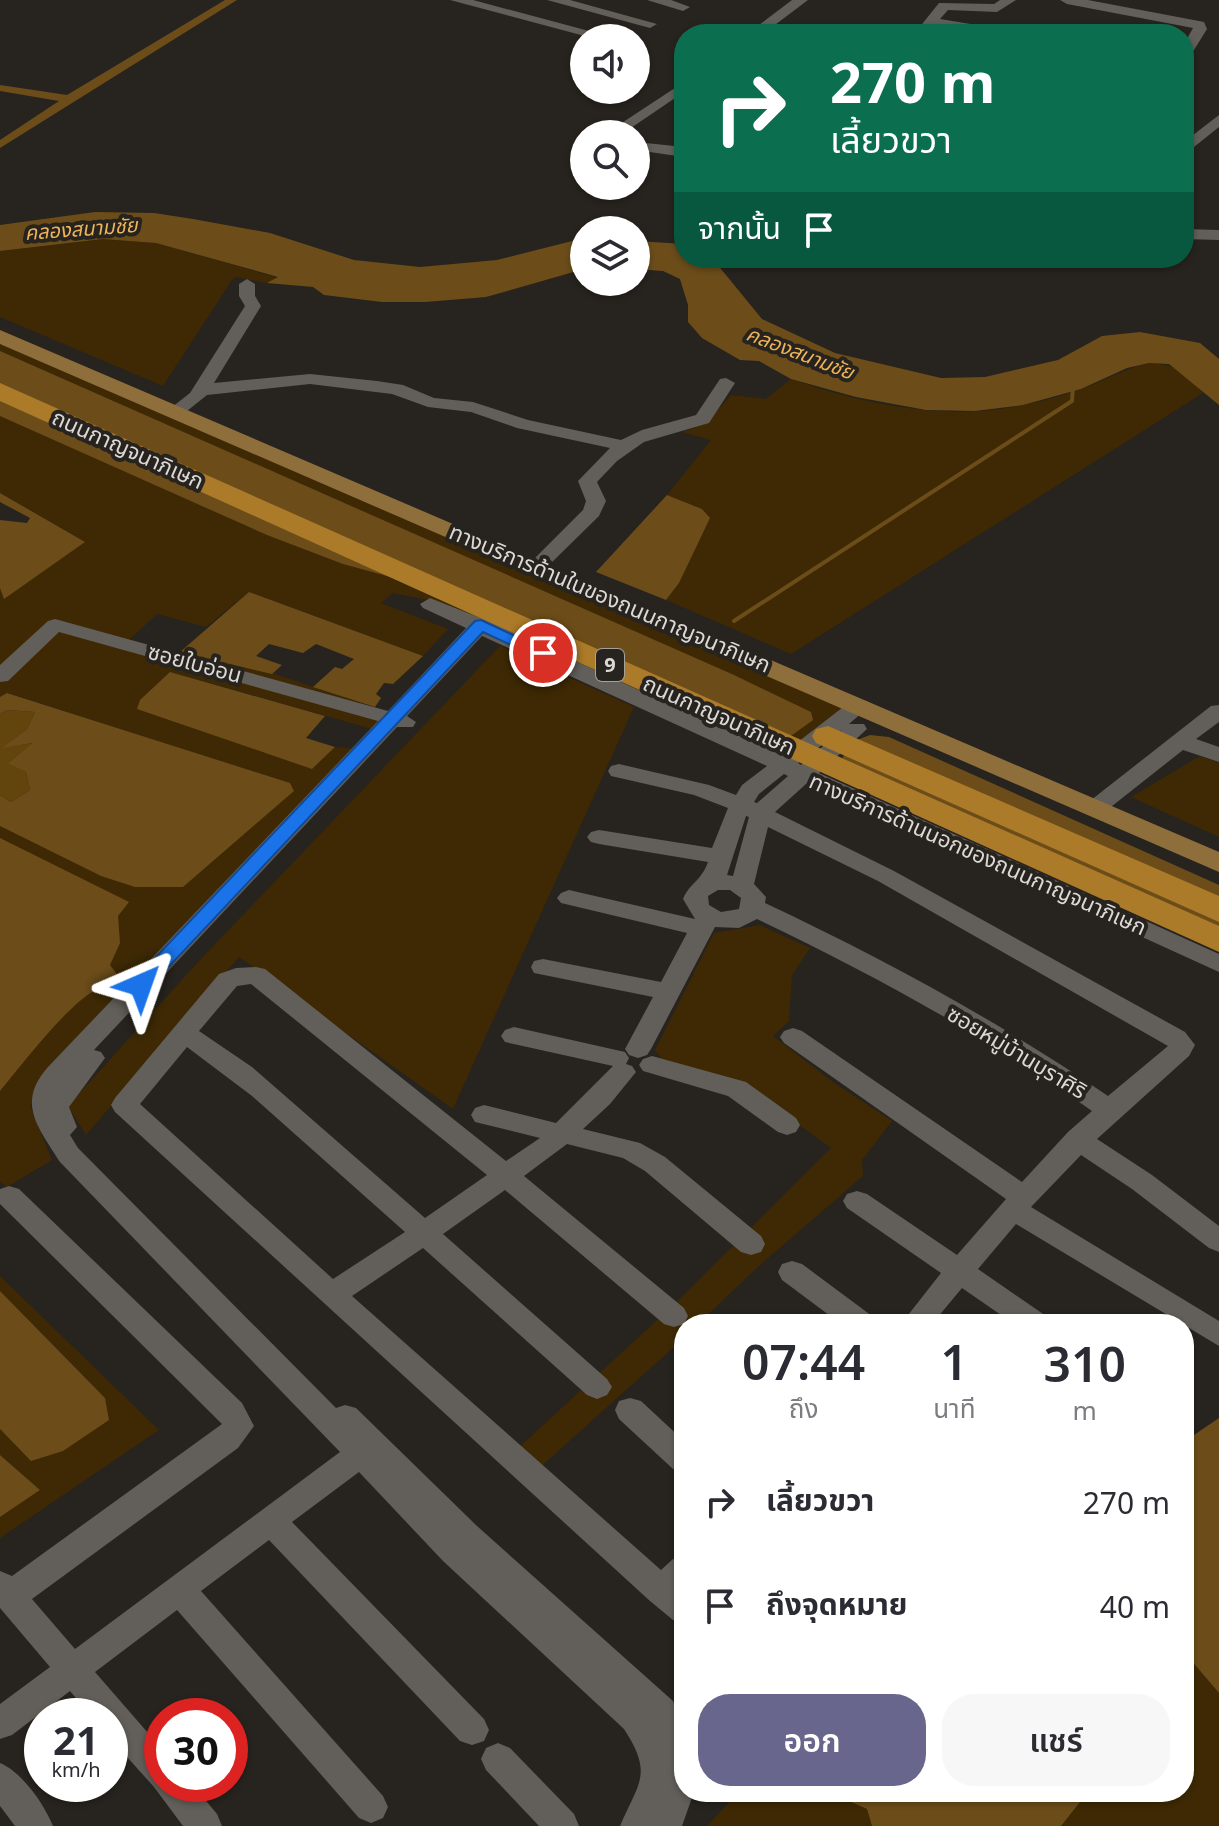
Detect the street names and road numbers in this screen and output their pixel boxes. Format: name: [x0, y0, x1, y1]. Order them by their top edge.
street label: ถนนกาญจนาภิเษก: [48, 401, 209, 495]
street label: ทางบริการด้านในของถนนกาญจนาภิเษก: [445, 516, 776, 679]
street label: ซอยใบอ่อน: [145, 635, 246, 689]
road number: 9: [596, 649, 624, 681]
street label: ถนนกาญจนาภิเษก: [639, 667, 800, 761]
street label: ทางบริการด้านนอกของถนนกาญจนาภิเษก: [805, 765, 1152, 941]
street label: ซอยหมู่บ้านบุราศิริ: [942, 998, 1093, 1105]

